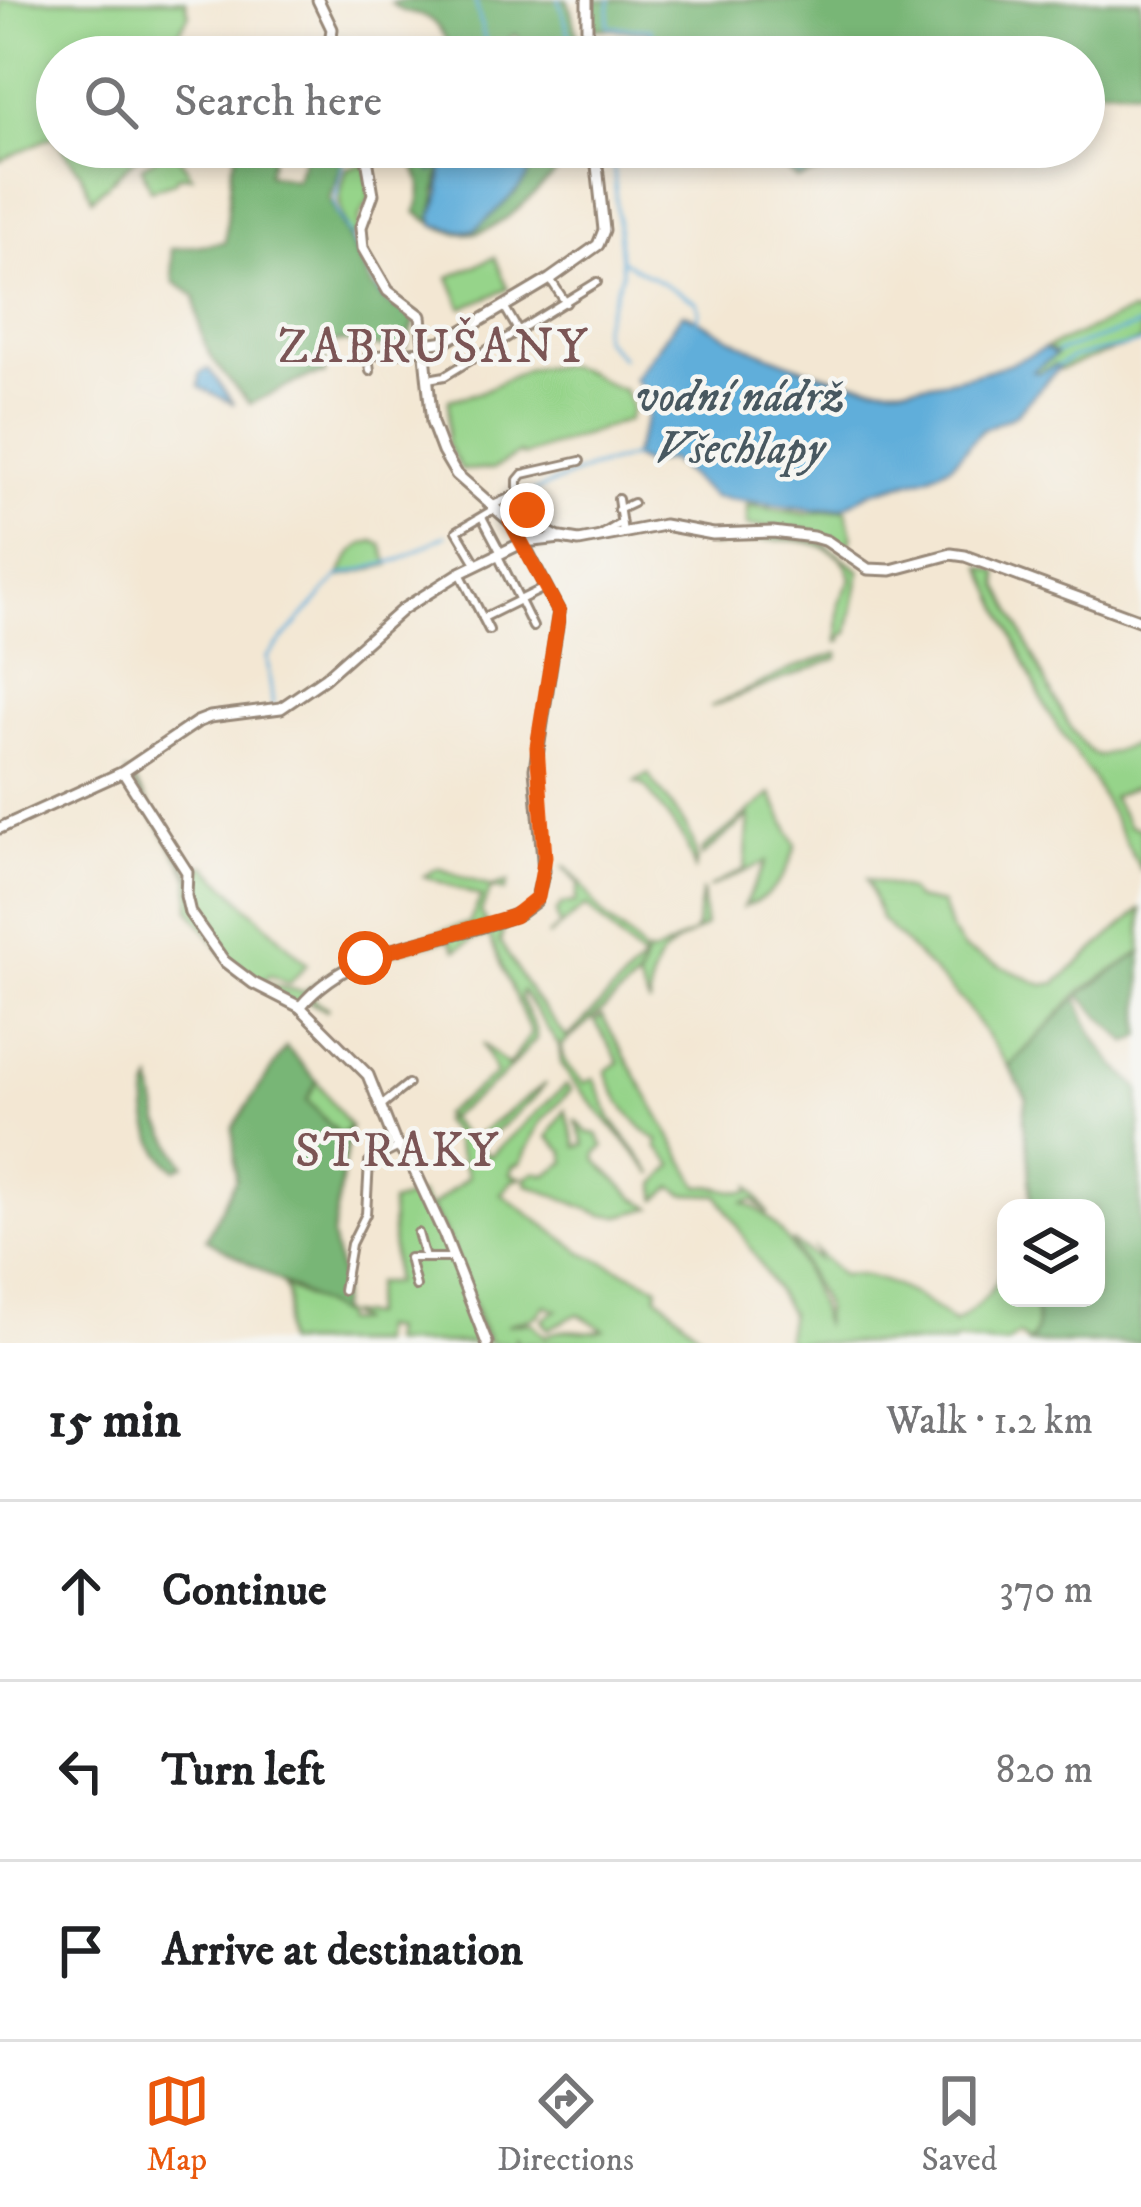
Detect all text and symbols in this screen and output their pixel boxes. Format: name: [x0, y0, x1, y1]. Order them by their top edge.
search box: [36, 36, 1105, 168]
icon: search: [78, 69, 144, 135]
text: Search here: [174, 74, 382, 130]
district label: ZABRUŠANY: [278, 317, 590, 378]
water label: vodní nádrž Všechlapy: [635, 370, 845, 478]
route end: [500, 483, 554, 537]
route start: [338, 931, 392, 985]
district label: STRAKY: [295, 1122, 501, 1182]
map controls: [997, 1199, 1105, 1307]
button: layers: [997, 1199, 1105, 1307]
text: 15 min: [48, 1389, 181, 1453]
text: Walk · 1.2 km: [886, 1397, 1093, 1446]
icon: ahead: [48, 1558, 114, 1624]
text: Continue: [162, 1563, 327, 1619]
text: 370 m: [999, 1566, 1093, 1615]
icon: left: [48, 1738, 114, 1804]
text: Turn left: [162, 1743, 325, 1799]
text: 820 m: [996, 1746, 1093, 1795]
icon: arrive: [48, 1918, 114, 1984]
text: Arrive at destination: [162, 1923, 523, 1979]
tab: Map: [144, 2068, 210, 2181]
tab: Directions: [497, 2068, 634, 2181]
tab: Saved: [921, 2068, 997, 2181]

